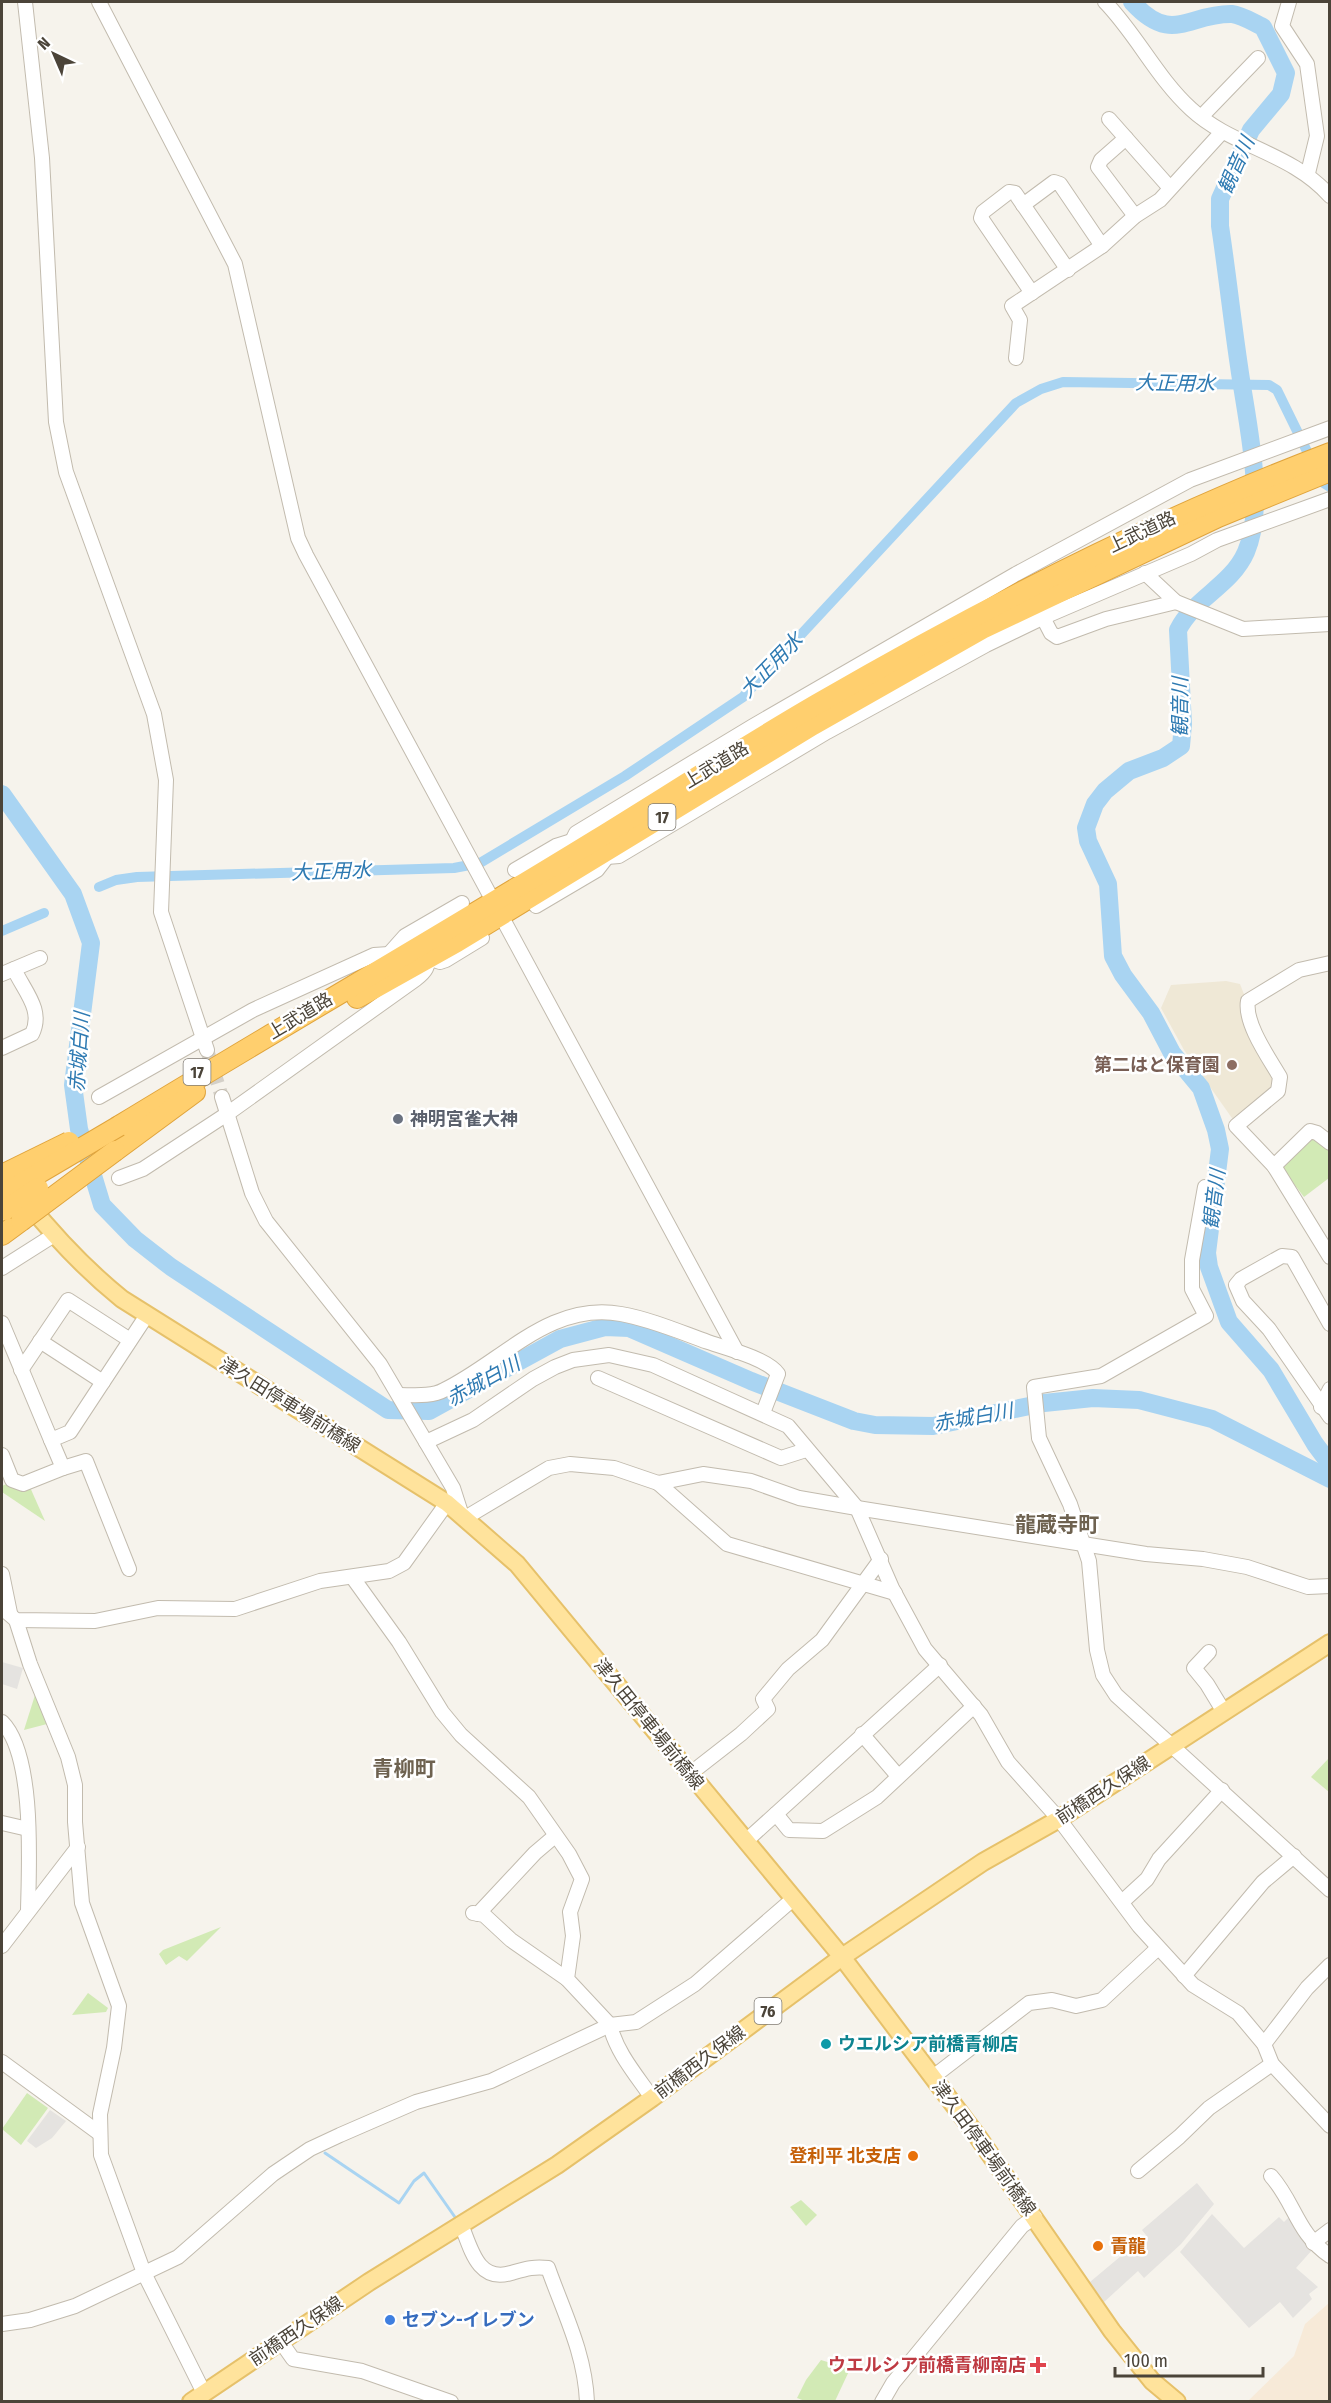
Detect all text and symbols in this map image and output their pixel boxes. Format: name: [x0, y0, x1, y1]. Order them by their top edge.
north arrow: [24, 24, 84, 84]
text: N: [34, 33, 54, 54]
water label: 観音川: [1213, 131, 1260, 197]
water label: 大正用水: [1135, 370, 1217, 396]
street label: 上武道路: [1105, 507, 1179, 557]
water label: 大正用水: [735, 626, 809, 702]
water label: 観音川: [1168, 675, 1192, 737]
street label: 上武道路: [679, 737, 753, 793]
road number: 17: [648, 804, 676, 830]
water label: 大正用水: [291, 858, 373, 884]
street label: 上武道路: [263, 988, 337, 1044]
water label: 赤城白川: [64, 1009, 94, 1093]
place label: 第二はと保育園: [1094, 1054, 1220, 1076]
marker: 第二はと保育園: [1225, 1058, 1239, 1072]
road number: 17: [184, 1059, 210, 1085]
place label: 神明宮雀大神: [410, 1108, 518, 1130]
marker: 神明宮雀大神: [391, 1112, 405, 1126]
water label: 観音川: [1198, 1166, 1230, 1230]
water label: 赤城白川: [442, 1350, 526, 1411]
street label: 津久田停車場前橋線: [215, 1353, 365, 1457]
water label: 赤城白川: [932, 1398, 1016, 1436]
district label: 龍蔵寺町: [1015, 1512, 1099, 1538]
street label: 津久田停車場前橋線: [589, 1654, 709, 1794]
street label: 前橋西久保線: [1052, 1751, 1154, 1829]
district label: 青柳町: [373, 1756, 436, 1782]
road number: 76: [754, 1998, 782, 2024]
street label: 前橋西久保線: [650, 2021, 750, 2103]
place label: ウエルシア前橋青柳店: [838, 2033, 1018, 2055]
marker: ウエルシア前橋青柳店: [819, 2037, 833, 2051]
street label: 津久田停車場前橋線: [927, 2076, 1041, 2220]
place label: 登利平 北支店: [789, 2145, 901, 2167]
marker: 登利平 北支店: [906, 2149, 920, 2163]
place label: 青龍: [1110, 2235, 1146, 2257]
marker: 青龍: [1091, 2239, 1105, 2253]
street label: 前橋西久保線: [245, 2292, 347, 2370]
place label: セブン-イレブン: [402, 2309, 535, 2331]
marker: セブン-イレブン: [383, 2313, 397, 2327]
scale bar: [1115, 2340, 1264, 2378]
text: 100 m: [1124, 2350, 1168, 2372]
place label: ウエルシア前橋青柳南店: [828, 2354, 1026, 2376]
marker: ウエルシア前橋青柳南店: [1031, 2358, 1045, 2372]

